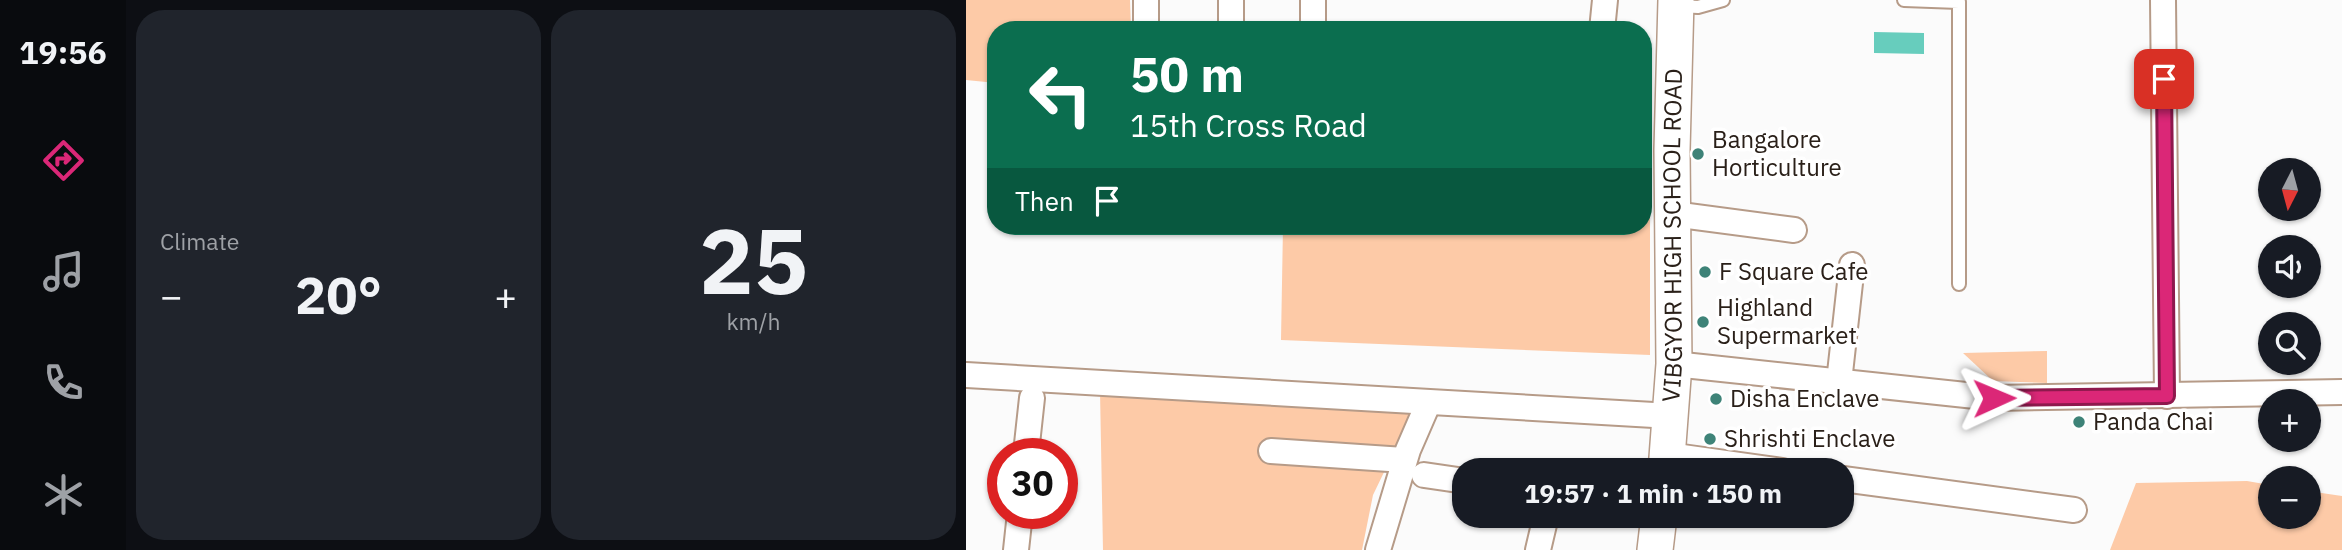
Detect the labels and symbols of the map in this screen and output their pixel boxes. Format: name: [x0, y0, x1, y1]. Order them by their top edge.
pin: [2134, 49, 2194, 109]
street label: VIBGYOR HIGH SCHOOL ROAD: [1654, 68, 1689, 403]
place label: Bangalore Horticulture: [1712, 123, 1842, 183]
marker: Bangalore Horticulture: [1690, 146, 1706, 162]
north arrow: [2258, 158, 2320, 220]
place label: F Square Cafe: [1719, 255, 1869, 287]
marker: F Square Cafe: [1697, 264, 1713, 280]
place label: Highland Supermarket: [1717, 291, 1857, 351]
marker: Highland Supermarket: [1695, 314, 1711, 330]
position arrow: [1957, 361, 2031, 435]
place label: Disha Enclave: [1730, 382, 1880, 414]
marker: Disha Enclave: [1708, 391, 1724, 407]
place label: Panda Chai: [2093, 405, 2214, 437]
marker: Panda Chai: [2071, 414, 2087, 430]
place label: Shrishti Enclave: [1724, 422, 1895, 454]
marker: Shrishti Enclave: [1702, 431, 1718, 447]
speed limit sign: 30: [987, 438, 1078, 529]

